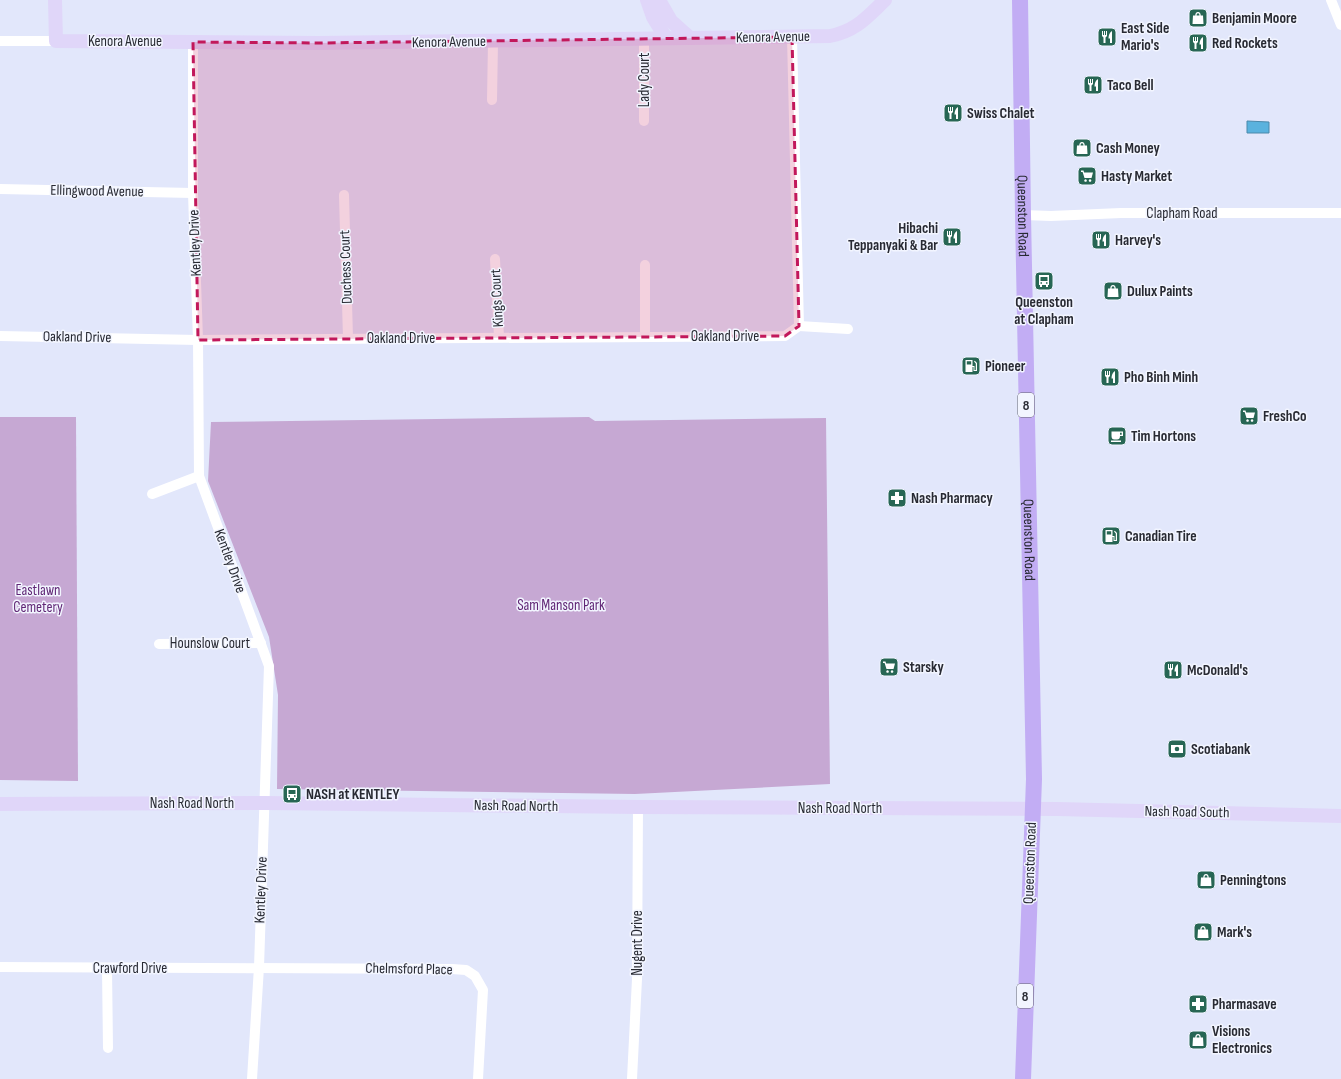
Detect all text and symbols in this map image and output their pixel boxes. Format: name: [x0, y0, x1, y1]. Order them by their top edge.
shop icon: Benjamin Moore: [1187, 7, 1209, 29]
place label: Benjamin Moore: [1212, 9, 1297, 28]
place label: East Side Mario's: [1121, 19, 1169, 55]
restaurant icon: East Side Mario's: [1096, 26, 1118, 48]
street label: Kenora Avenue: [736, 27, 810, 47]
street label: Kenora Avenue: [88, 32, 162, 51]
street label: Kenora Avenue: [412, 32, 486, 52]
restaurant icon: Red Rockets: [1187, 32, 1209, 54]
place label: Red Rockets: [1212, 34, 1278, 53]
street label: Lady Court: [635, 52, 654, 107]
restaurant icon: Taco Bell: [1082, 74, 1104, 96]
place label: Taco Bell: [1107, 76, 1154, 95]
restaurant icon: Swiss Chalet: [942, 102, 964, 124]
place label: Swiss Chalet: [967, 104, 1035, 123]
shop icon: Cash Money: [1071, 137, 1093, 159]
place label: Cash Money: [1096, 139, 1160, 158]
supermarket icon: Hasty Market: [1076, 165, 1098, 187]
place label: Hasty Market: [1101, 167, 1172, 186]
street label: Queenston Road: [1013, 175, 1033, 257]
street label: Ellingwood Avenue: [50, 181, 144, 201]
street label: Clapham Road: [1146, 204, 1218, 223]
street label: Kentley Drive: [184, 209, 206, 277]
place label: Hibachi Teppanyaki & Bar: [848, 219, 938, 255]
restaurant icon: Hibachi Teppanyaki & Bar: [941, 226, 963, 248]
street label: Duchess Court: [335, 229, 357, 304]
restaurant icon: Harvey's: [1090, 229, 1112, 251]
place label: Harvey's: [1115, 231, 1161, 250]
street label: Kings Court: [486, 268, 508, 328]
bus stop icon: Queenston at Clapham: [1033, 270, 1055, 292]
shop icon: Dulux Paints: [1102, 280, 1124, 302]
place label: Dulux Paints: [1127, 282, 1193, 301]
place label: Queenston at Clapham: [1014, 293, 1074, 329]
street label: Oakland Drive: [43, 327, 111, 347]
street label: Oakland Drive: [691, 327, 759, 346]
street label: Oakland Drive: [367, 329, 435, 348]
fuel station icon: Pioneer: [960, 355, 982, 377]
place label: Pioneer: [985, 357, 1026, 376]
restaurant icon: Pho Binh Minh: [1099, 366, 1121, 388]
place label: Pho Binh Minh: [1124, 368, 1198, 387]
road number: 8: [1018, 393, 1034, 417]
supermarket icon: FreshCo: [1238, 405, 1260, 427]
place label: FreshCo: [1263, 407, 1307, 426]
cafe icon: Tim Hortons: [1106, 425, 1128, 447]
place label: Tim Hortons: [1131, 427, 1196, 446]
pharmacy icon: Nash Pharmacy: [886, 487, 908, 509]
place label: Nash Pharmacy: [911, 489, 993, 508]
street label: Queenston Road: [1019, 499, 1040, 581]
fuel station icon: Canadian Tire: [1100, 525, 1122, 547]
street label: Kentley Drive: [210, 526, 250, 596]
place label: Canadian Tire: [1125, 527, 1197, 546]
park label: Eastlawn Cemetery: [13, 581, 63, 617]
park label: Sam Manson Park: [517, 596, 605, 615]
street label: Hounslow Court: [170, 634, 251, 653]
supermarket icon: Starsky: [878, 656, 900, 678]
place label: Starsky: [903, 658, 944, 677]
restaurant icon: McDonald's: [1162, 659, 1184, 681]
place label: McDonald's: [1187, 661, 1248, 680]
bank icon: Scotiabank: [1166, 738, 1188, 760]
place label: Scotiabank: [1191, 740, 1251, 759]
bus stop icon: NASH at KENTLEY: [281, 783, 303, 805]
place label: NASH at KENTLEY: [306, 785, 399, 804]
street label: Nash Road North: [150, 794, 234, 813]
street label: Nash Road North: [474, 796, 558, 816]
street label: Nash Road North: [798, 799, 882, 818]
street label: Nash Road South: [1144, 802, 1230, 822]
street label: Queenston Road: [1019, 822, 1041, 904]
street label: Kentley Drive: [250, 856, 272, 924]
shop icon: Penningtons: [1195, 869, 1217, 891]
place label: Penningtons: [1220, 871, 1287, 890]
street label: Nugent Drive: [628, 910, 647, 976]
shop icon: Mark's: [1192, 921, 1214, 943]
place label: Mark's: [1217, 923, 1252, 942]
street label: Crawford Drive: [93, 959, 167, 978]
street label: Chelmsford Place: [365, 959, 453, 979]
road number: 8: [1017, 984, 1033, 1008]
pharmacy icon: Pharmasave: [1187, 993, 1209, 1015]
place label: Pharmasave: [1212, 995, 1277, 1014]
place label: Visions Electronics: [1212, 1022, 1272, 1058]
shop icon: Visions Electronics: [1187, 1029, 1209, 1051]

